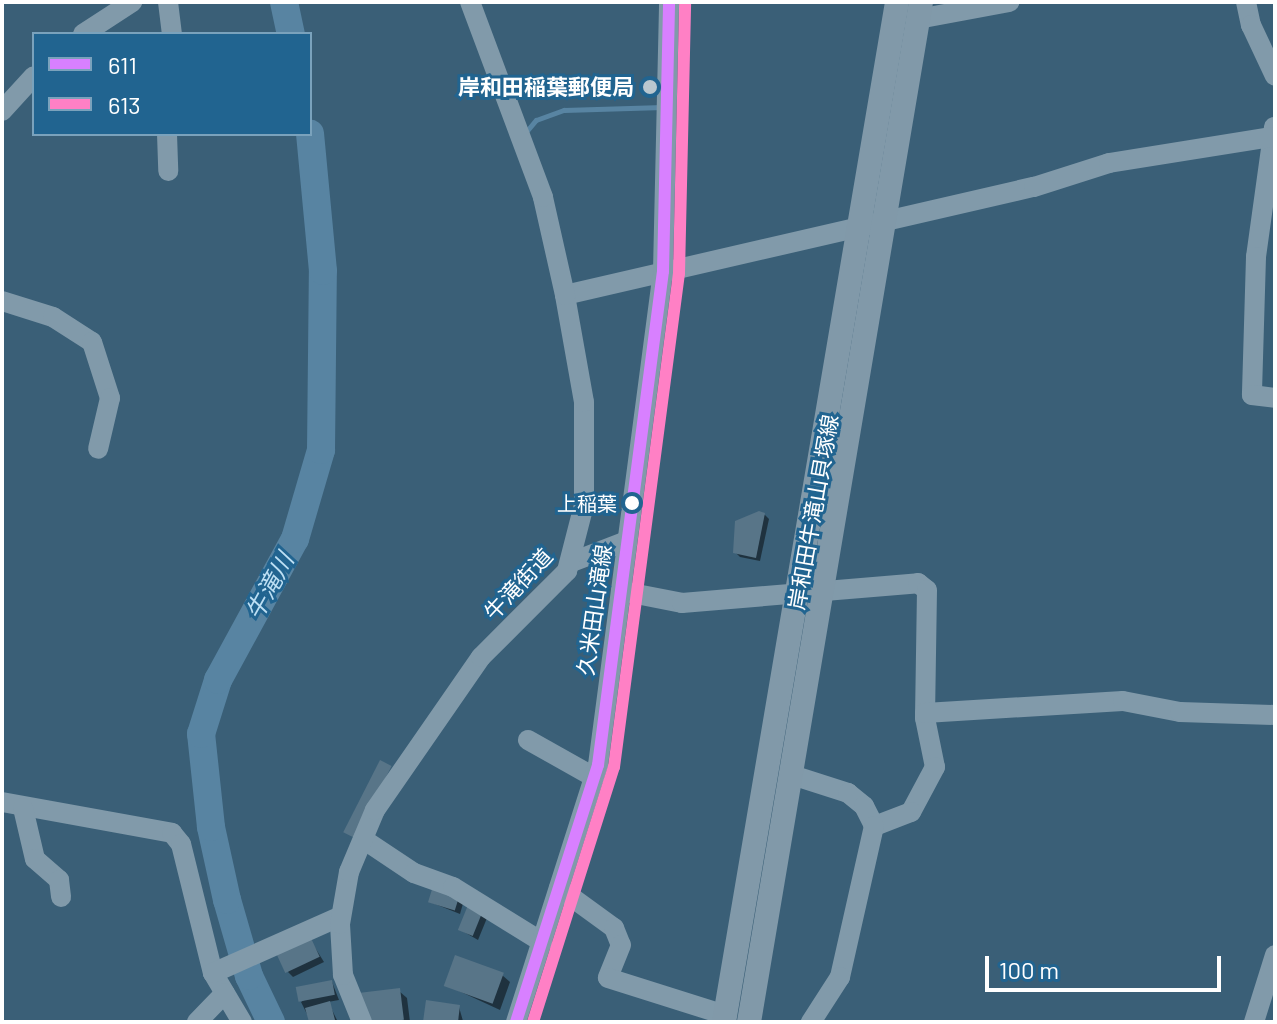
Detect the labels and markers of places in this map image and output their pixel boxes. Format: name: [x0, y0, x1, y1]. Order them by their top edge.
place label: 岸和田稲葉郵便局: [458, 74, 634, 100]
marker: 岸和田稲葉郵便局: [641, 78, 659, 96]
place label: 上稲葉: [557, 491, 617, 515]
marker: 上稲葉: [624, 495, 640, 511]

